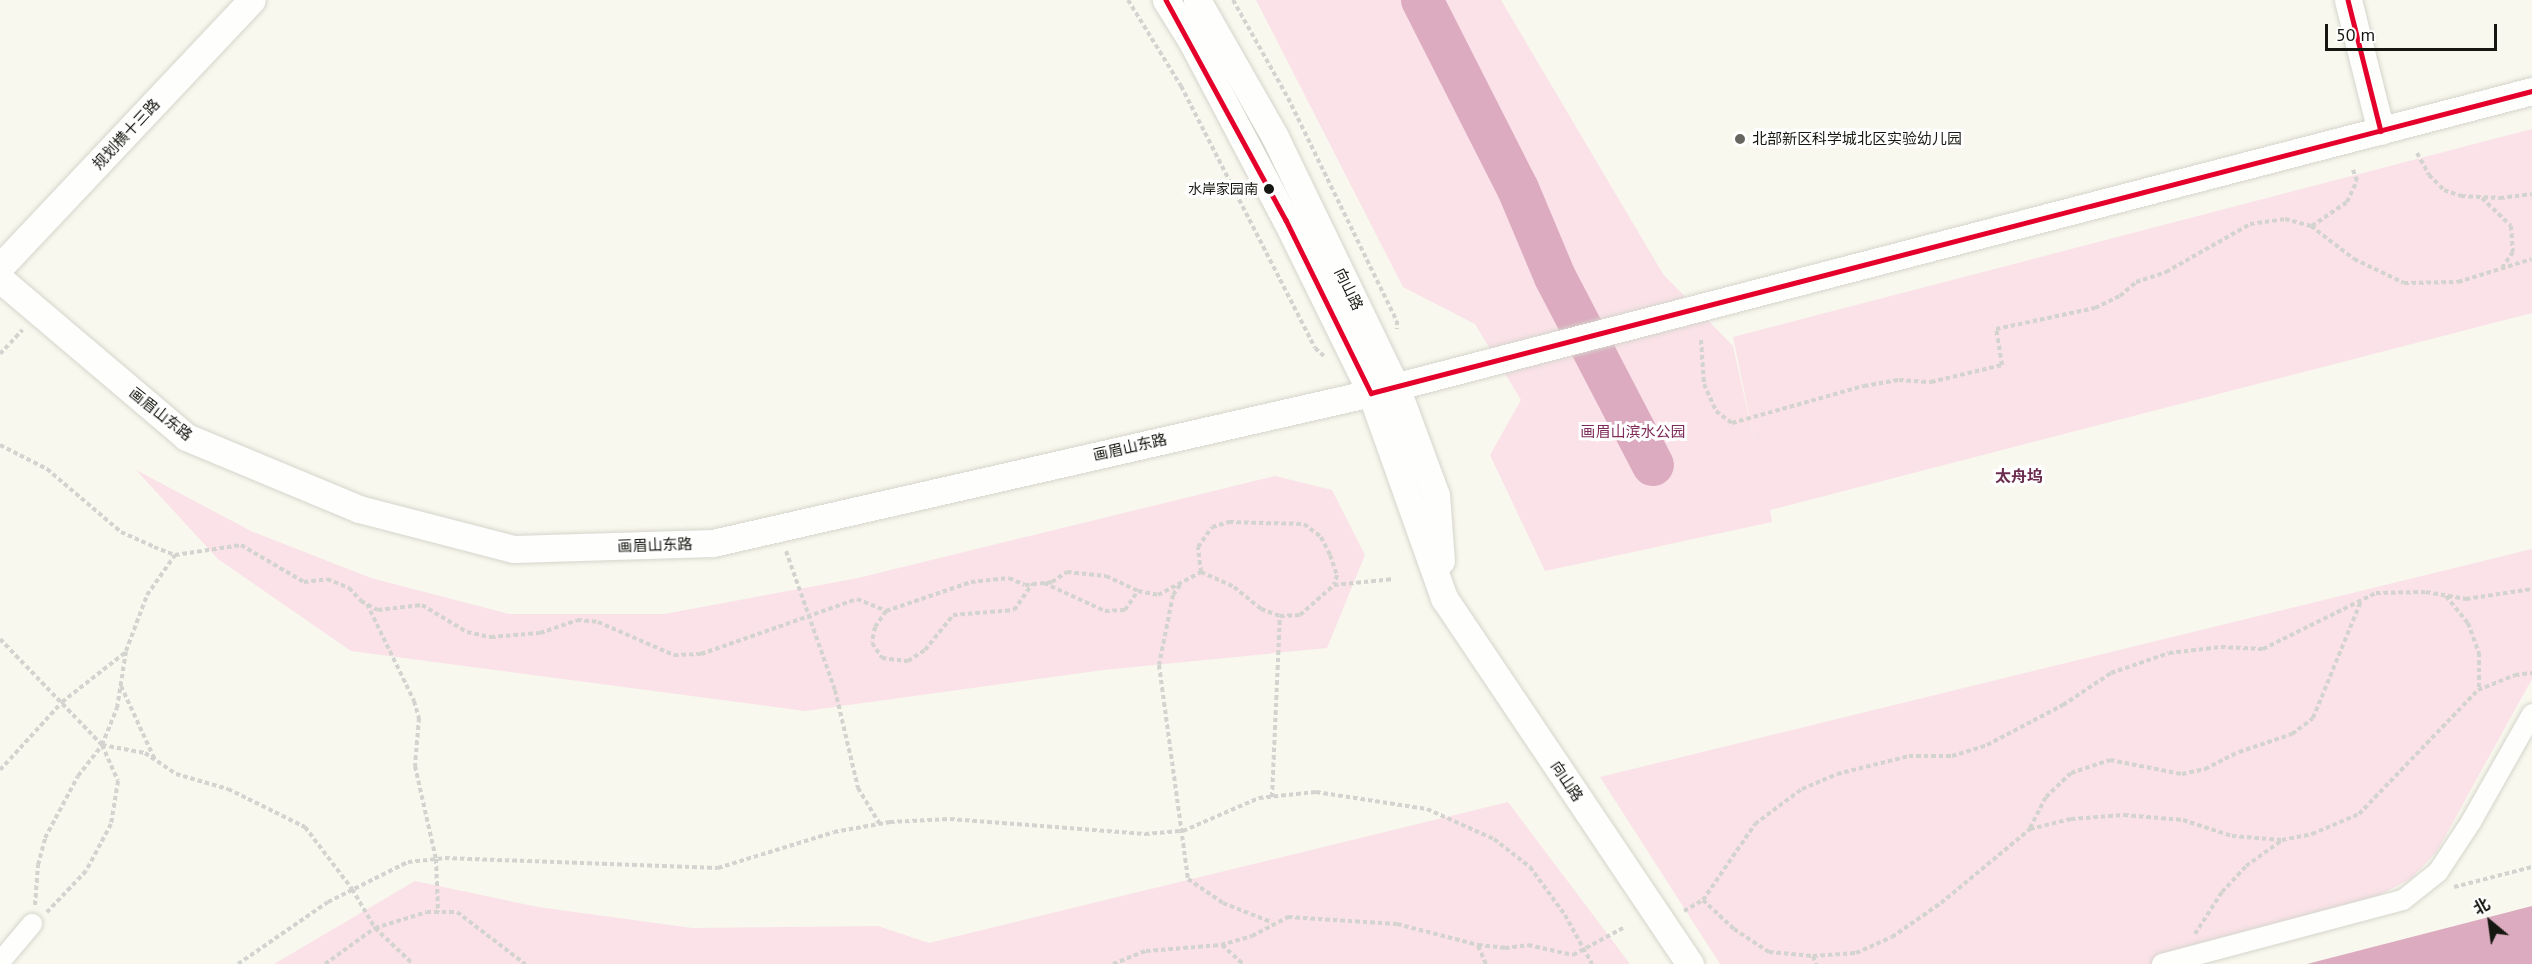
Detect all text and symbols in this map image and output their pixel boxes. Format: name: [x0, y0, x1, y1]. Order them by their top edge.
scale bar: [2328, 12, 2500, 50]
text: 50 m: [2336, 23, 2375, 46]
street label: 规划横十三路: [89, 95, 163, 173]
place label: 北部新区科学城北区实验幼儿园: [1752, 130, 1962, 148]
marker: 北部新区科学城北区实验幼儿园: [1733, 132, 1747, 146]
place label: 水岸家园南: [1188, 181, 1258, 197]
marker: 水岸家园南: [1263, 183, 1275, 195]
street label: 向山路: [1331, 265, 1367, 313]
street label: 画眉山东路: [126, 384, 196, 444]
park label: 画眉山滨水公园: [1581, 423, 1685, 441]
street label: 画眉山东路: [1091, 430, 1169, 464]
district label: 太舟坞: [1995, 466, 2043, 486]
street label: 画眉山东路: [617, 535, 693, 555]
street label: 向山路: [1547, 757, 1587, 805]
north arrow: [2460, 892, 2520, 952]
text: 北: [2469, 894, 2493, 919]

